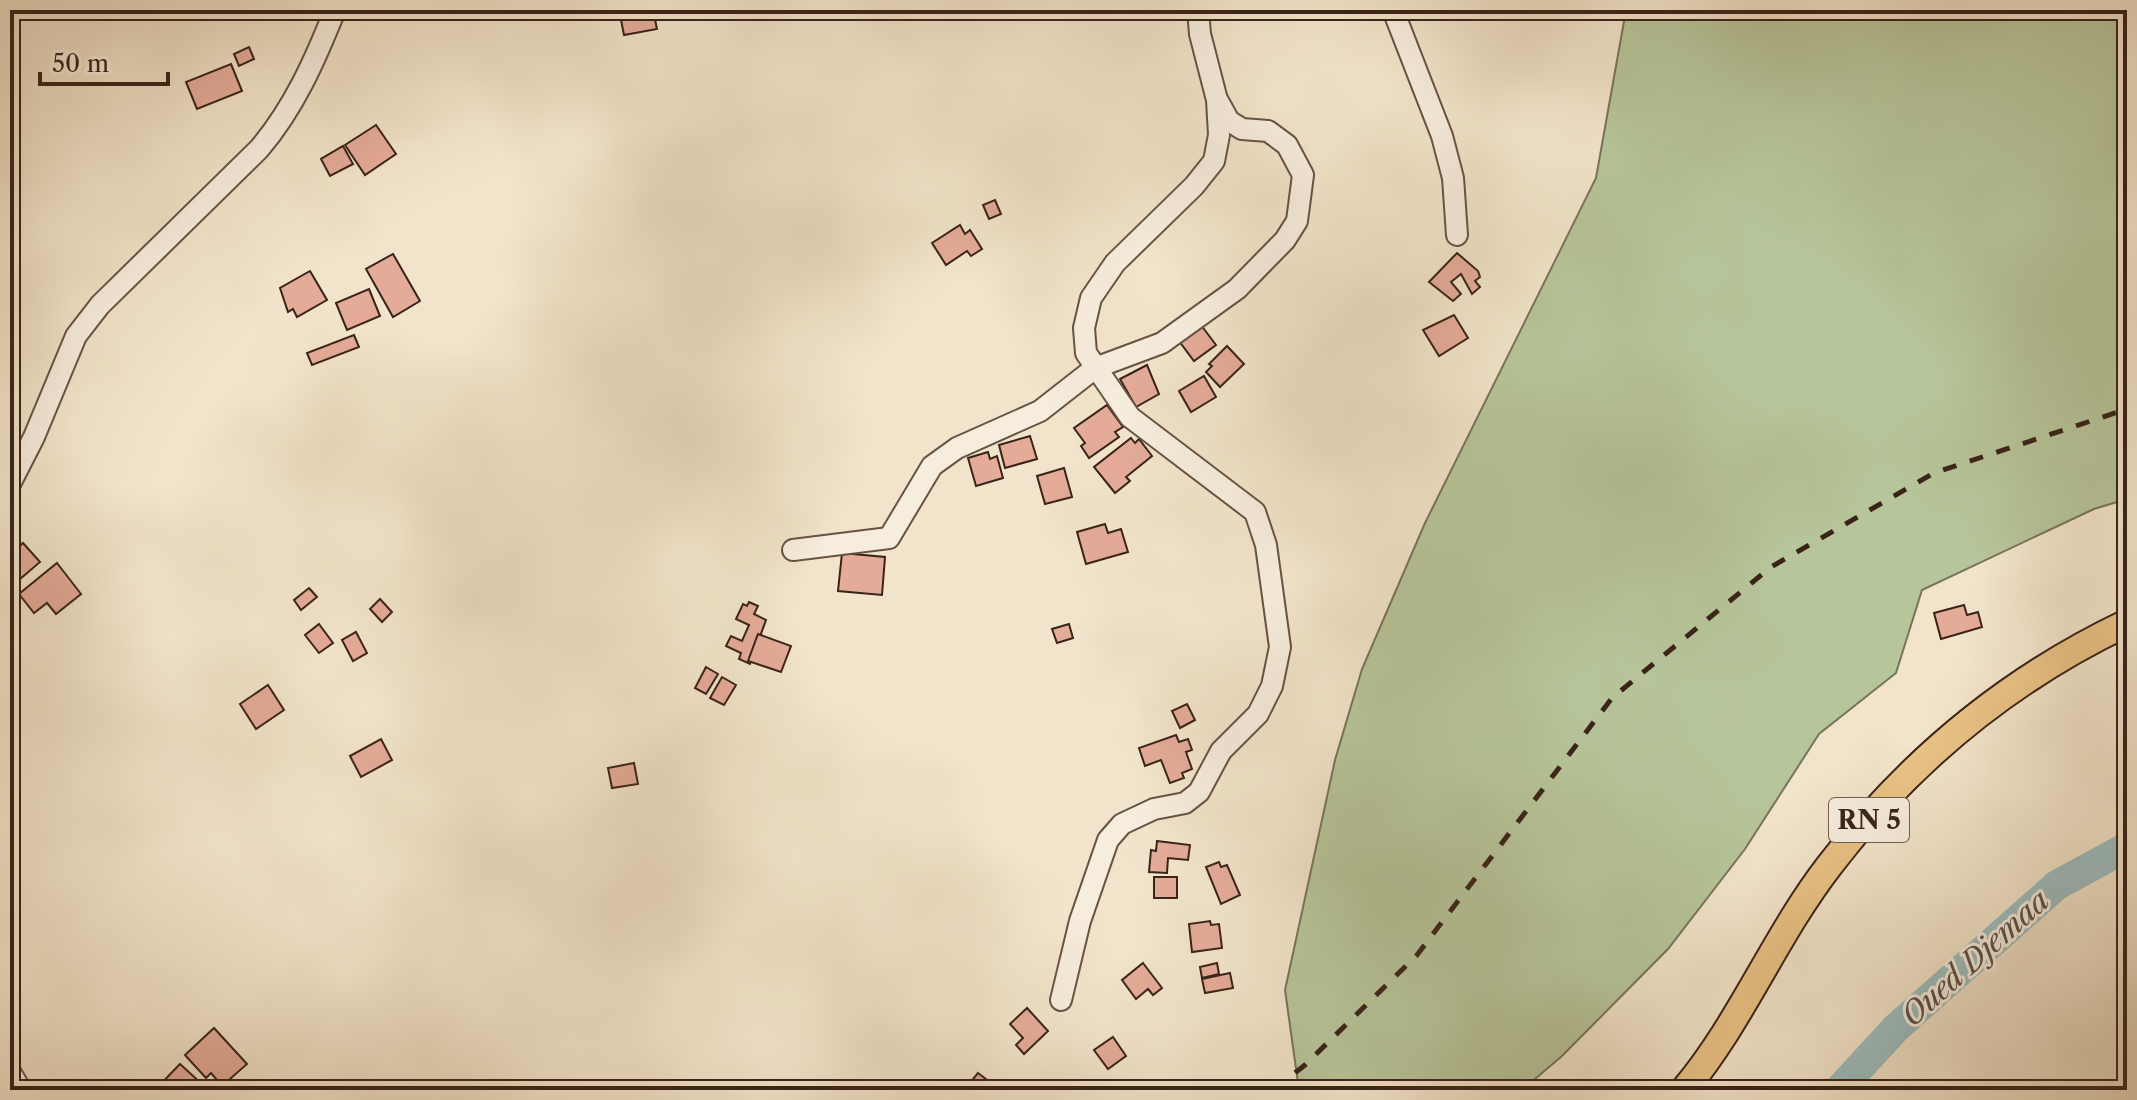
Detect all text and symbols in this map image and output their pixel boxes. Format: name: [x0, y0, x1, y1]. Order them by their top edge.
scale bar: [40, 36, 168, 86]
text: 50 m: [52, 49, 109, 78]
road number: RN 5: [1829, 798, 1909, 842]
water label: Oued Djemaa: [1893, 882, 2057, 1034]

